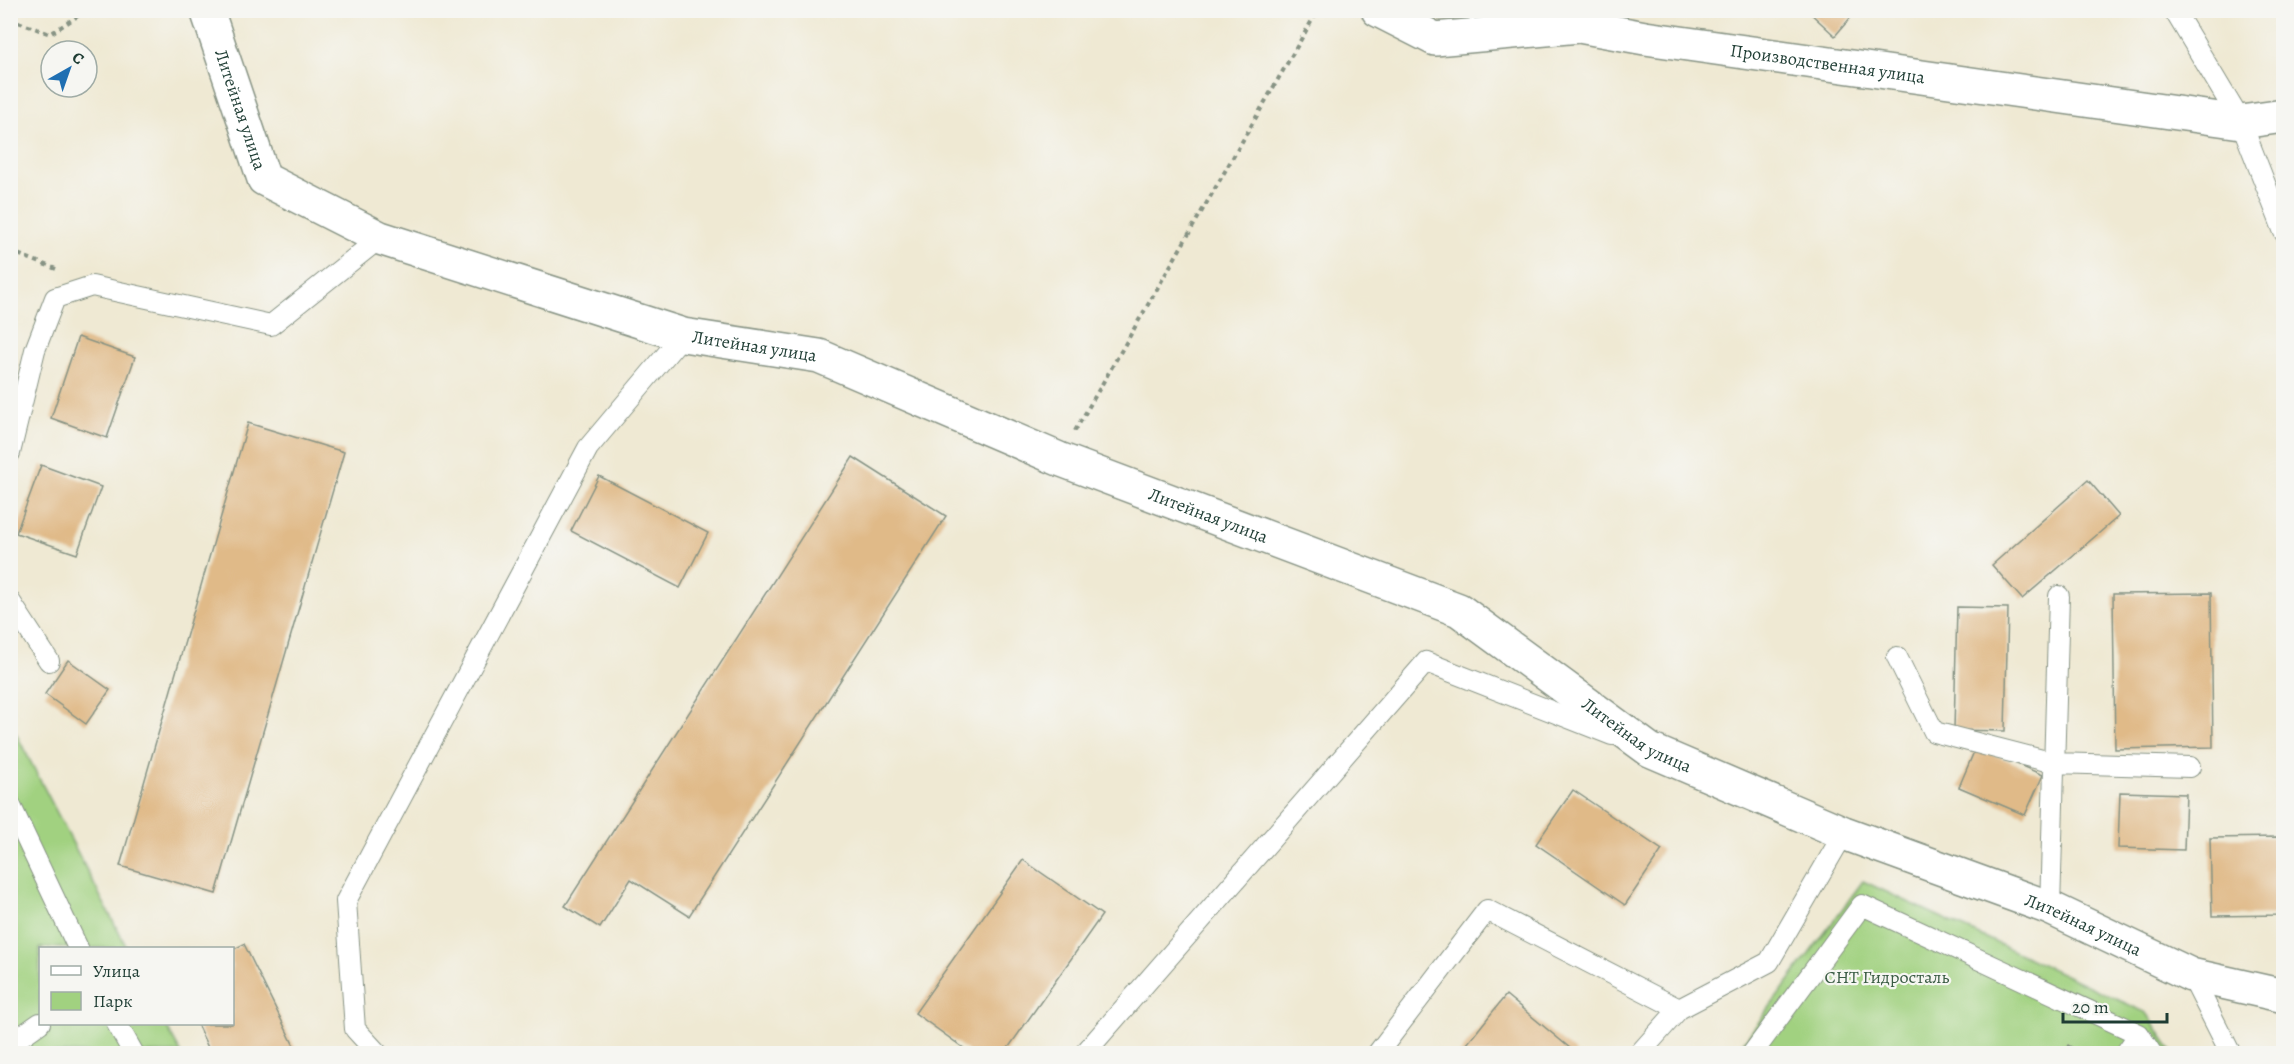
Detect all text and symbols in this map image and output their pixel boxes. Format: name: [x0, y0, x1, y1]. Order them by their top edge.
street label: Производственная улица: [1729, 38, 1927, 89]
north arrow: [39, 39, 99, 99]
street label: Литейная улица: [209, 46, 272, 174]
text: С: [67, 47, 89, 70]
street label: Литейная улица: [690, 325, 819, 368]
street label: Литейная улица: [1145, 482, 1272, 549]
street label: Литейная улица: [1577, 692, 1696, 779]
street label: Литейная улица: [2021, 888, 2146, 962]
legend: [39, 947, 234, 1025]
text: Улица: [93, 959, 141, 983]
park label: СНТ Гидросталь: [1825, 965, 1950, 989]
scale bar: [2063, 986, 2166, 1024]
text: Парк: [93, 989, 133, 1013]
text: 20 m: [2072, 995, 2109, 1019]

